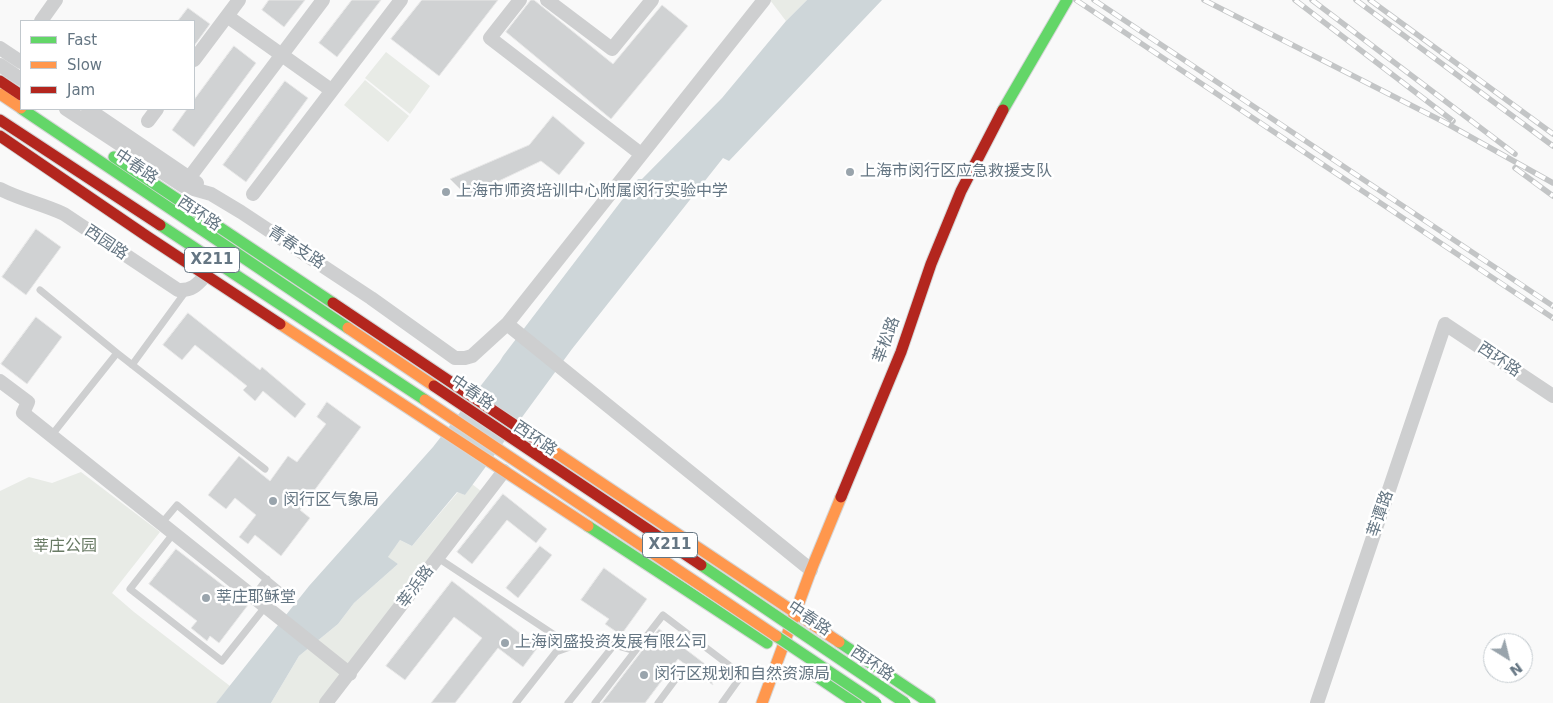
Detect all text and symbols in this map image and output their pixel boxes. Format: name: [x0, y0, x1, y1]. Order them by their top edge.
legend: [20, 20, 195, 110]
text: Fast: [67, 31, 97, 49]
text: Slow: [67, 56, 102, 74]
text: Jam: [67, 81, 95, 99]
street label: 中春路: [111, 146, 161, 188]
place label: 上海市闵行区应急救援支队: [860, 162, 1052, 182]
marker: 上海市闵行区应急救援支队: [844, 166, 856, 178]
place label: 上海市师资培训中心附属闵行实验中学: [456, 182, 728, 202]
marker: 上海市师资培训中心附属闵行实验中学: [440, 186, 452, 198]
street label: 西环路: [174, 193, 224, 235]
street label: 西园路: [81, 222, 131, 264]
street label: 青春支路: [264, 223, 328, 273]
road number: X211: [184, 248, 240, 272]
street label: 莘松路: [870, 314, 904, 366]
street label: 西环路: [1474, 339, 1524, 381]
street label: 中春路: [447, 372, 497, 414]
street label: 西环路: [510, 418, 560, 460]
street label: 莘谭路: [1364, 488, 1398, 540]
place label: 闵行区气象局: [283, 491, 379, 511]
marker: 闵行区气象局: [267, 495, 279, 507]
road number: X211: [642, 532, 698, 558]
park label: 莘庄公园: [33, 537, 97, 557]
street label: 莘浜路: [394, 562, 438, 612]
place label: 莘庄耶稣堂: [216, 588, 296, 608]
marker: 莘庄耶稣堂: [200, 592, 212, 604]
street label: 中春路: [784, 598, 834, 640]
place label: 上海闵盛投资发展有限公司: [515, 633, 707, 653]
north arrow: [1483, 633, 1533, 683]
marker: 上海闵盛投资发展有限公司: [499, 637, 511, 649]
street label: 西环路: [847, 643, 897, 685]
text: N: [1507, 659, 1526, 679]
place label: 闵行区规划和自然资源局: [654, 665, 830, 685]
marker: 闵行区规划和自然资源局: [638, 669, 650, 681]

